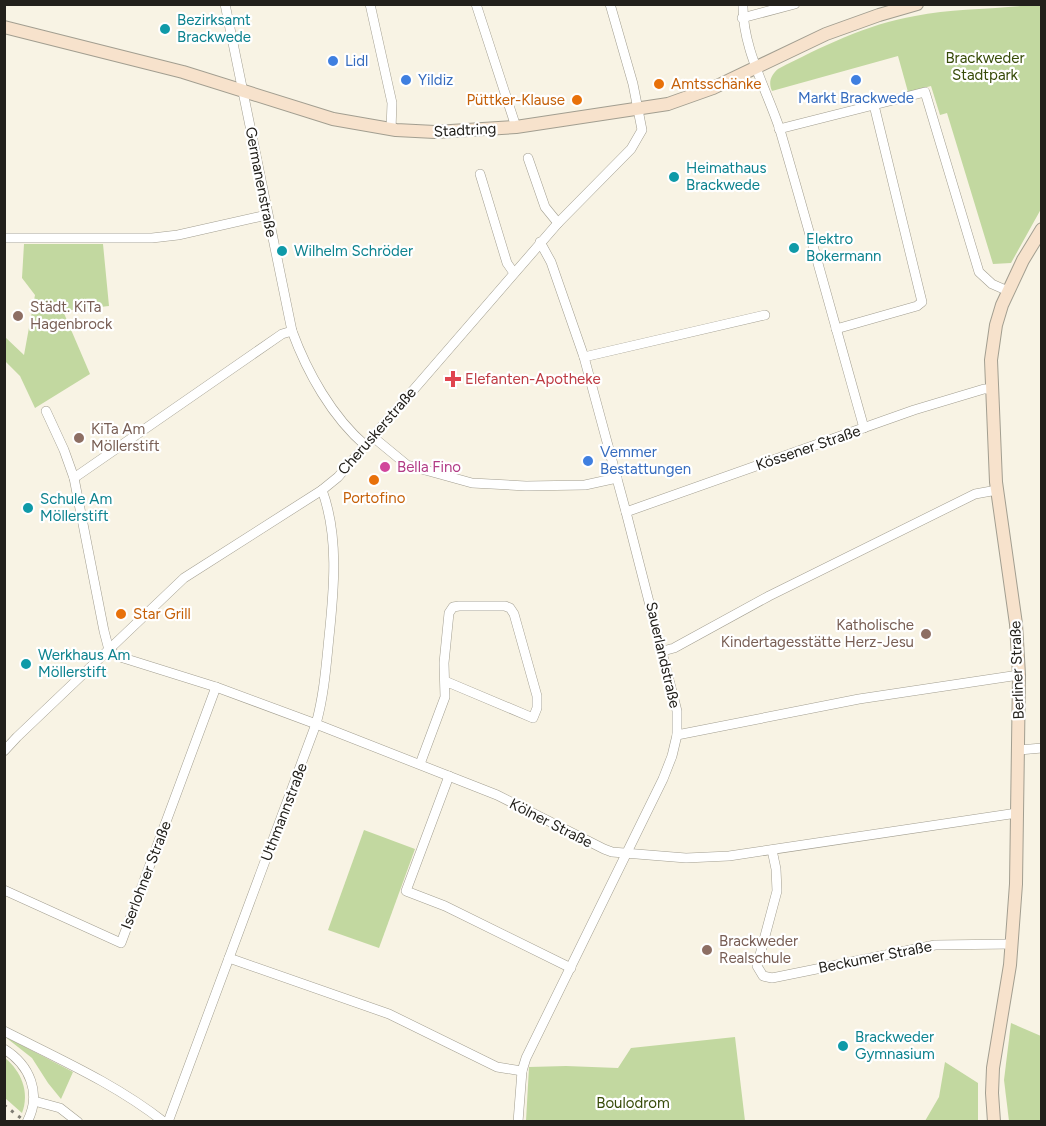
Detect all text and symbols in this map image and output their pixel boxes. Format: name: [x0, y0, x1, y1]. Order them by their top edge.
place label: Bezirksamt Brackwede: [177, 11, 251, 46]
marker: Bezirksamt Brackwede: [158, 22, 172, 36]
park label: Brackweder Stadtpark: [945, 49, 1025, 84]
place label: Lidl: [345, 52, 368, 70]
marker: Lidl: [326, 54, 340, 68]
place label: Yildiz: [418, 71, 453, 89]
marker: Yildiz: [399, 73, 413, 87]
marker: Markt Brackwede: [849, 73, 863, 87]
place label: Amtsschänke: [671, 75, 761, 93]
marker: Amtsschänke: [652, 77, 666, 91]
place label: Markt Brackwede: [798, 89, 914, 107]
place label: Püttker-Klause: [466, 91, 565, 109]
marker: Püttker-Klause: [570, 93, 584, 107]
street label: Stadtring: [433, 119, 497, 141]
street label: Germanenstraße: [241, 125, 281, 239]
place label: Heimathaus Brackwede: [686, 159, 766, 194]
marker: Heimathaus Brackwede: [667, 170, 681, 184]
place label: Elektro Bokermann: [806, 230, 881, 265]
marker: Elektro Bokermann: [787, 241, 801, 255]
place label: Wilhelm Schröder: [294, 242, 413, 260]
marker: Wilhelm Schröder: [275, 244, 289, 258]
place label: Städt. KiTa Hagenbrock: [30, 298, 113, 333]
marker: Städt. KiTa Hagenbrock: [11, 309, 25, 323]
place label: Elefanten-Apotheke: [465, 370, 601, 388]
marker: Elefanten-Apotheke: [446, 372, 460, 386]
street label: Cheruskerstraße: [334, 384, 420, 478]
place label: KiTa Am Möllerstift: [91, 420, 160, 455]
street label: Kössener Straße: [753, 422, 863, 474]
marker: KiTa Am Möllerstift: [72, 431, 86, 445]
place label: Vemmer Bestattungen: [600, 443, 691, 478]
marker: Vemmer Bestattungen: [581, 454, 595, 468]
place label: Bella Fino: [397, 458, 461, 476]
marker: Bella Fino: [378, 460, 392, 474]
marker: Portofino: [367, 473, 381, 487]
place label: Portofino: [343, 489, 406, 507]
place label: Schule Am Möllerstift: [40, 490, 112, 525]
marker: Schule Am Möllerstift: [21, 501, 35, 515]
street label: Sauerlandstraße: [642, 600, 684, 710]
place label: Star Grill: [133, 605, 191, 623]
marker: Star Grill: [114, 607, 128, 621]
place label: Katholische Kindertagesstätte Herz-Jesu: [721, 616, 914, 651]
street label: Berliner Straße: [1006, 620, 1028, 720]
marker: Katholische Kindertagesstätte Herz-Jesu: [919, 627, 933, 641]
place label: Werkhaus Am Möllerstift: [38, 646, 130, 681]
marker: Werkhaus Am Möllerstift: [19, 657, 33, 671]
street label: Uthmannstraße: [257, 760, 311, 864]
street label: Kölner Straße: [507, 794, 595, 852]
street label: Iserlohner Straße: [117, 818, 175, 932]
place label: Brackweder Realschule: [719, 932, 798, 967]
street label: Beckumer Straße: [817, 937, 933, 977]
marker: Brackweder Realschule: [700, 943, 714, 957]
place label: Brackweder Gymnasium: [855, 1028, 935, 1063]
marker: Brackweder Gymnasium: [836, 1039, 850, 1053]
park label: Boulodrom: [596, 1094, 670, 1112]

